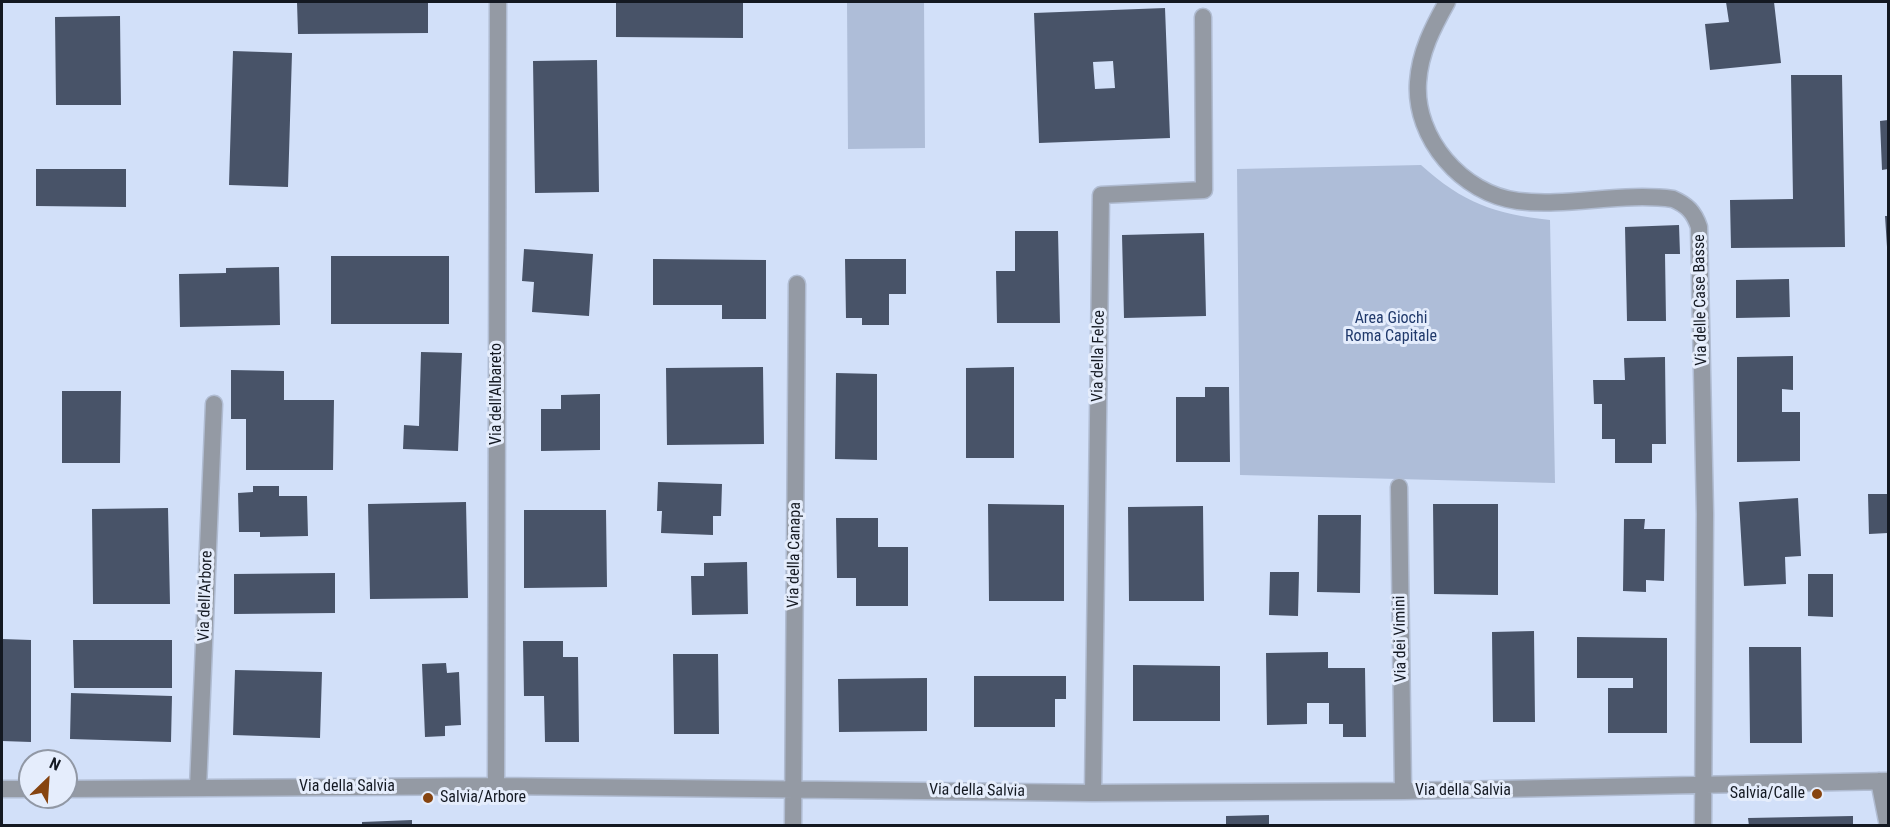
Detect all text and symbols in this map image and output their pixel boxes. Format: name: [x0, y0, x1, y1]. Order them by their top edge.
street label: Via delle Case Basse: [1690, 234, 1712, 366]
park label: Area Giochi Roma Capitale: [1345, 309, 1437, 347]
street label: Via della Felce: [1089, 310, 1109, 402]
street label: Via dell'Albareto: [487, 343, 507, 445]
street label: Via della Canapa: [784, 502, 806, 608]
street label: Via dell'Arbore: [195, 550, 217, 642]
street label: Via dei Vimini: [1391, 596, 1411, 682]
north arrow: [18, 749, 78, 809]
text: N: [47, 753, 63, 775]
street label: Via della Salvia: [299, 777, 395, 797]
street label: Via della Salvia: [929, 781, 1025, 801]
street label: Via della Salvia: [1415, 781, 1511, 801]
place label: Salvia/Calle: [1730, 784, 1805, 804]
marker: Salvia/Calle: [1810, 787, 1824, 801]
place label: Salvia/Arbore: [440, 788, 526, 808]
marker: Salvia/Arbore: [421, 791, 435, 805]

